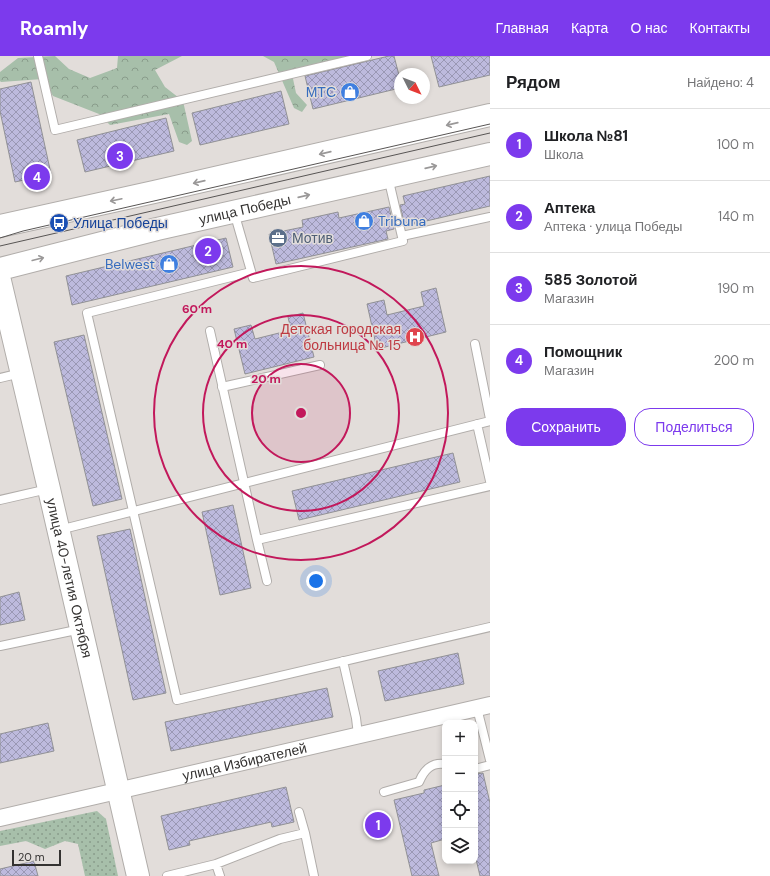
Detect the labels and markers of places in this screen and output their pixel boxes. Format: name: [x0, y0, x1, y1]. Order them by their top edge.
shop icon: МТС: [339, 81, 361, 103]
place label: МТС: [306, 83, 336, 101]
pin: 3: [107, 141, 133, 171]
pin: 4: [24, 162, 50, 192]
shop icon: Tribuna: [353, 210, 375, 232]
bus stop icon: Улица Победы: [48, 212, 70, 234]
place label: Tribuna: [378, 212, 426, 230]
place label: Улица Победы: [73, 214, 168, 232]
office icon: Мотив: [267, 227, 289, 249]
place label: Мотив: [292, 229, 333, 247]
pin: 2: [195, 236, 221, 266]
shop icon: Belwest: [158, 253, 180, 275]
place label: Belwest: [105, 255, 155, 273]
place label: Детская городская больница № 15: [281, 320, 401, 354]
hospital icon: Детская городская больница № 15: [404, 326, 426, 348]
centre of rings: [294, 406, 308, 420]
pin: 1: [365, 810, 391, 840]

